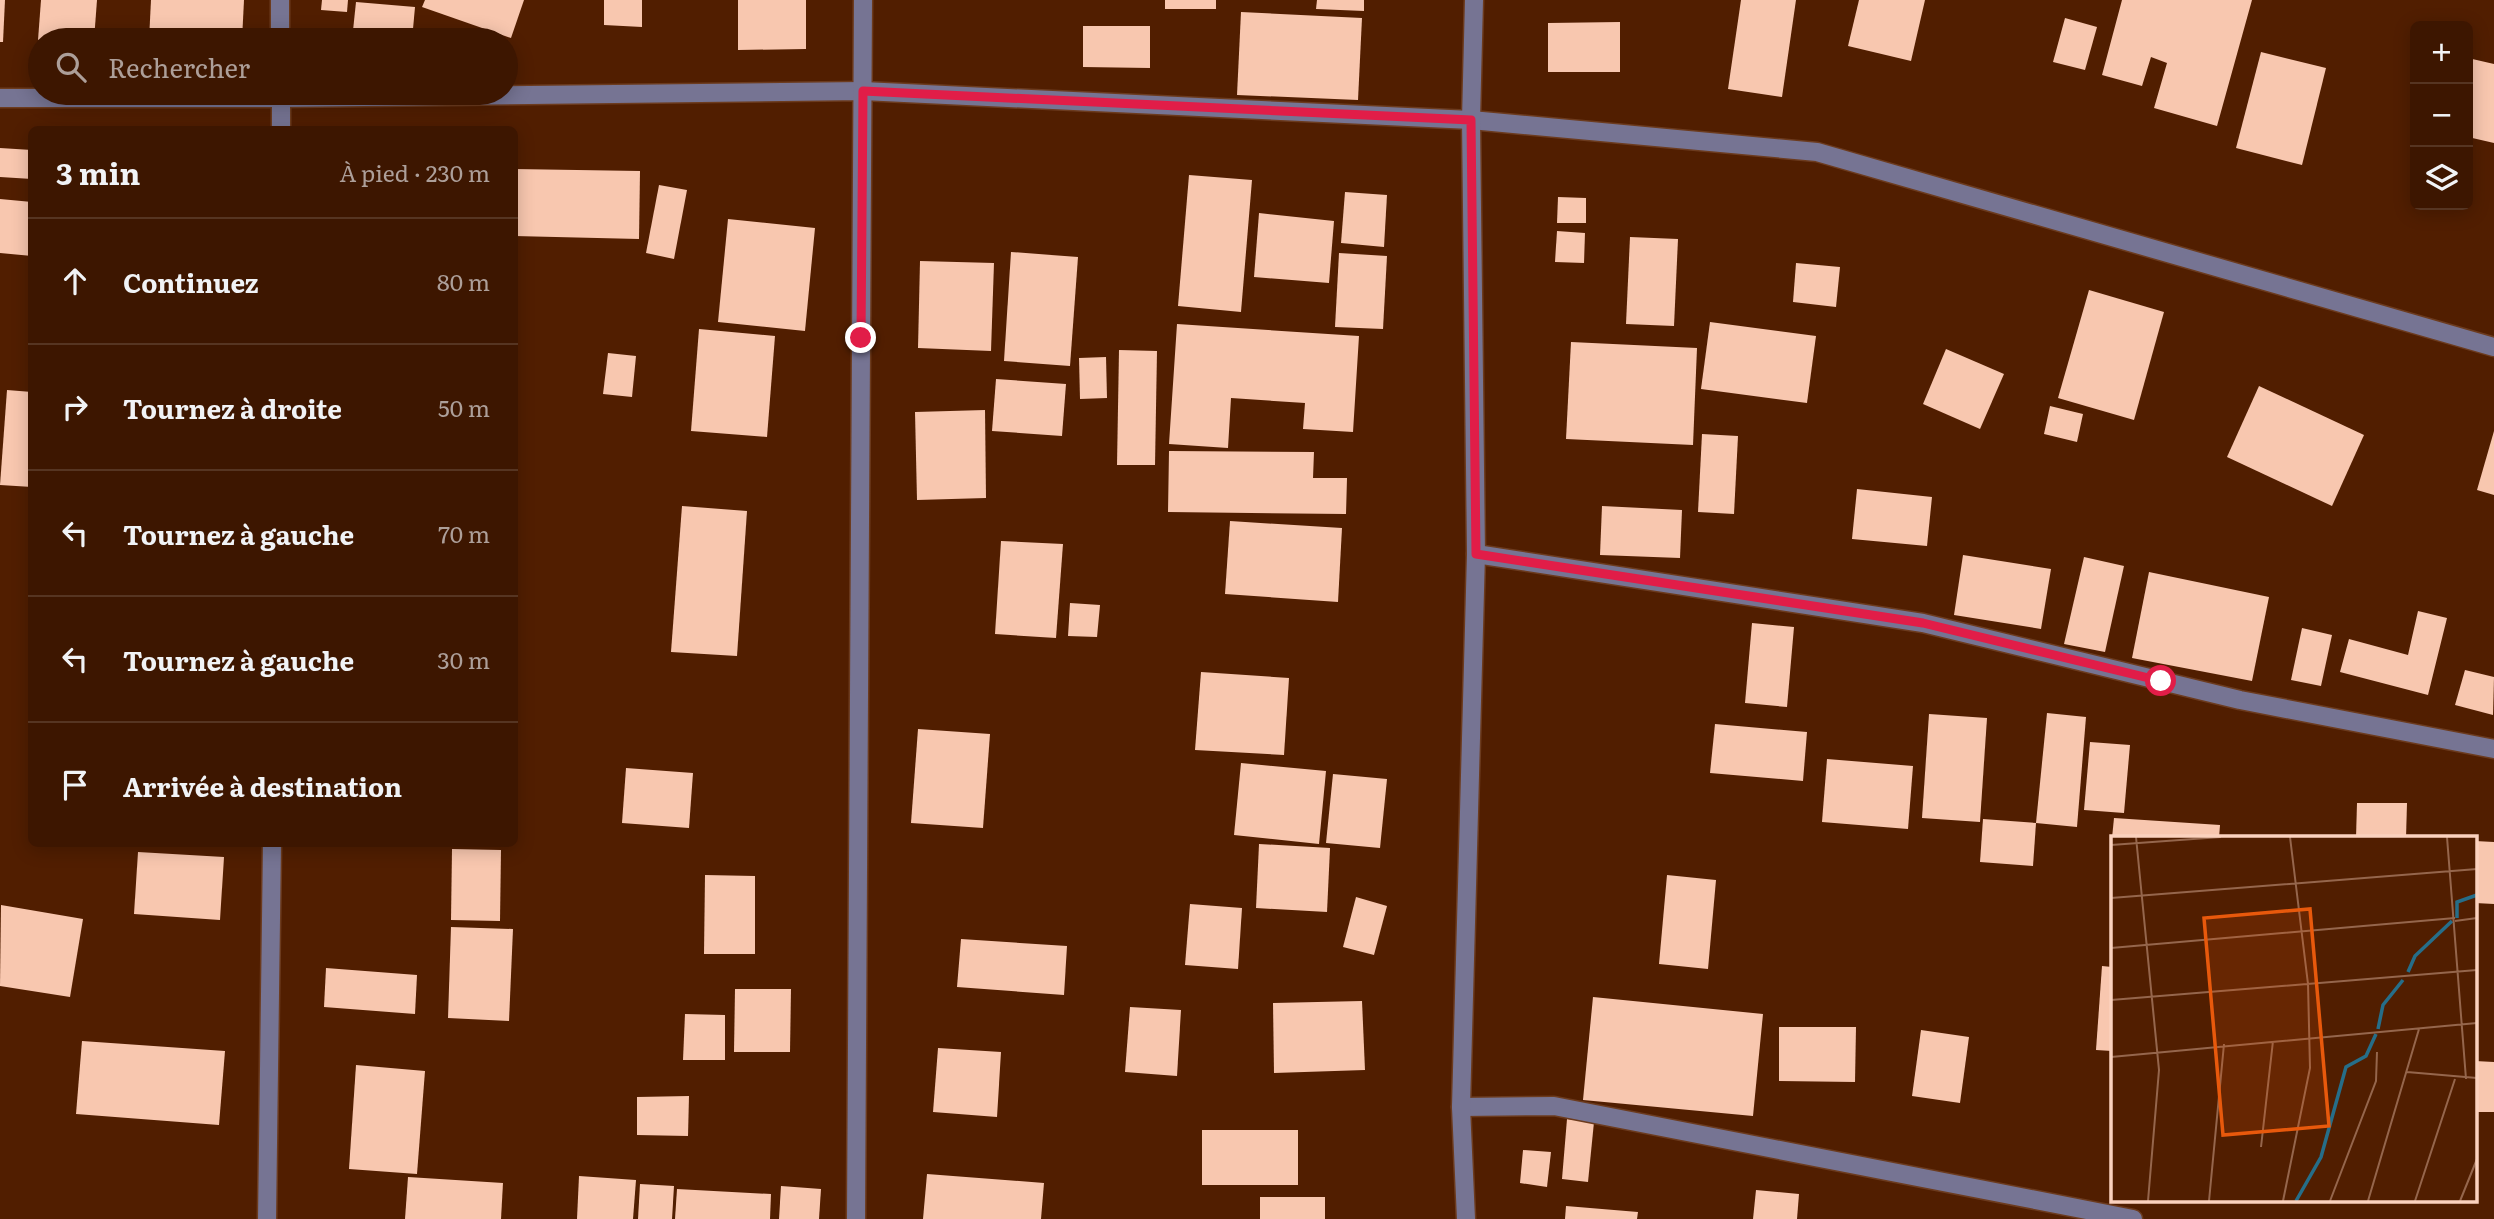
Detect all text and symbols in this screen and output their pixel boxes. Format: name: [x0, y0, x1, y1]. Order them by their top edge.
map controls: [2410, 21, 2473, 210]
button: +: [2410, 21, 2473, 84]
search box: [28, 28, 518, 105]
text: Rechercher: [108, 47, 250, 86]
icon: search: [52, 48, 90, 86]
button: −: [2410, 84, 2473, 147]
button: layers: [2410, 147, 2473, 210]
text: 3 min: [56, 150, 140, 194]
text: À pied · 230 m: [339, 155, 490, 189]
icon: ahead: [56, 262, 94, 300]
text: Continuez: [123, 262, 259, 301]
text: 80 m: [437, 264, 490, 298]
route end: [845, 322, 876, 353]
icon: right: [56, 388, 94, 426]
text: Tournez à droite: [123, 388, 342, 427]
text: 50 m: [438, 390, 490, 424]
icon: left: [56, 514, 94, 552]
text: Tournez à gauche: [123, 514, 354, 553]
text: 70 m: [438, 516, 490, 550]
icon: left: [56, 640, 94, 678]
text: Tournez à gauche: [123, 640, 354, 679]
text: 30 m: [437, 642, 490, 676]
route start: [2145, 665, 2176, 696]
icon: arrive: [56, 766, 94, 804]
text: Arrivée à destination: [123, 766, 402, 805]
inset map: [2111, 836, 2476, 1202]

